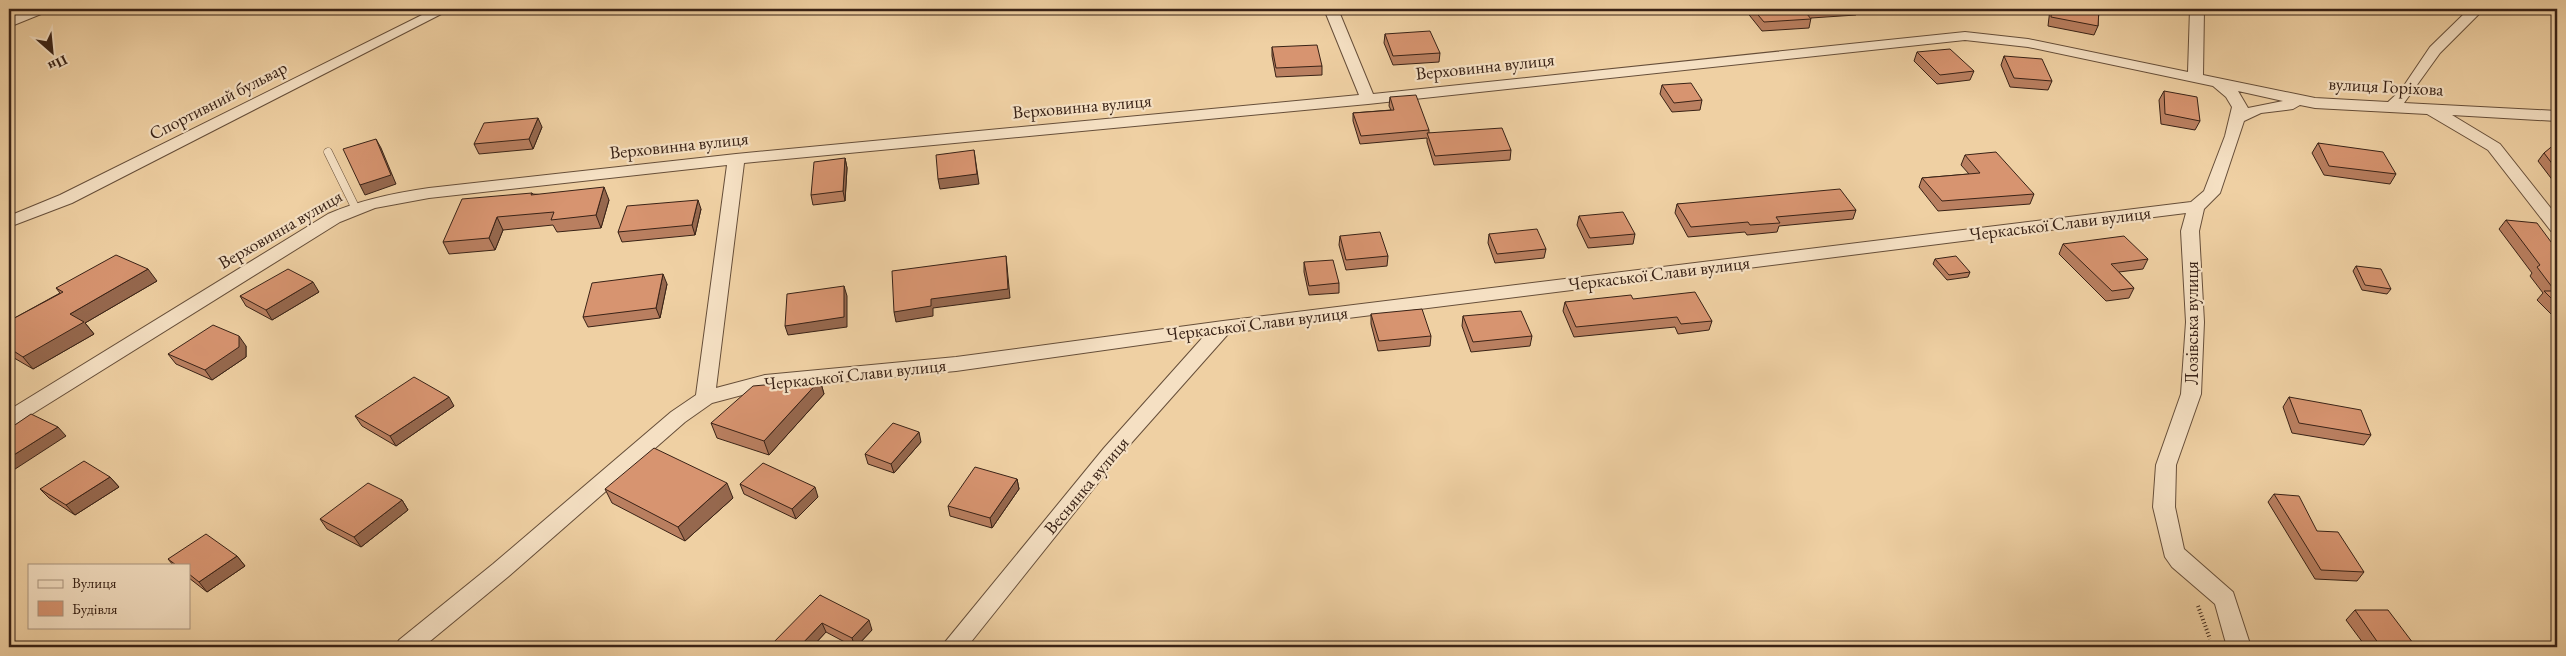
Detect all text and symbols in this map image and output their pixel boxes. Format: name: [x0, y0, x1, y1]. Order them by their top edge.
north arrow: [28, 28, 78, 78]
street label: Верховинна вулиця: [1414, 47, 1556, 85]
text: Пн: [45, 51, 71, 76]
street label: Спортивний бульвар: [145, 55, 291, 145]
street label: вулиця Горіхова: [2328, 72, 2445, 101]
street label: Верховинна вулиця: [1012, 88, 1152, 124]
street label: Верховинна вулиця: [608, 126, 750, 164]
street label: Верховинна вулиця: [214, 184, 346, 274]
street label: Черкаської Слави вулиця: [1968, 200, 2152, 246]
street label: Черкаської Слави вулиця: [1567, 250, 1751, 296]
street label: Лозівська вулиця: [2180, 261, 2203, 385]
street label: Черкаської Слави вулиця: [1165, 300, 1349, 346]
street label: Черкаської Слави вулиця: [763, 353, 947, 395]
street label: Веснянка вулиця: [1038, 431, 1134, 539]
legend: [28, 564, 190, 628]
text: Вулиця: [72, 573, 117, 592]
text: Будівля: [72, 599, 118, 618]

